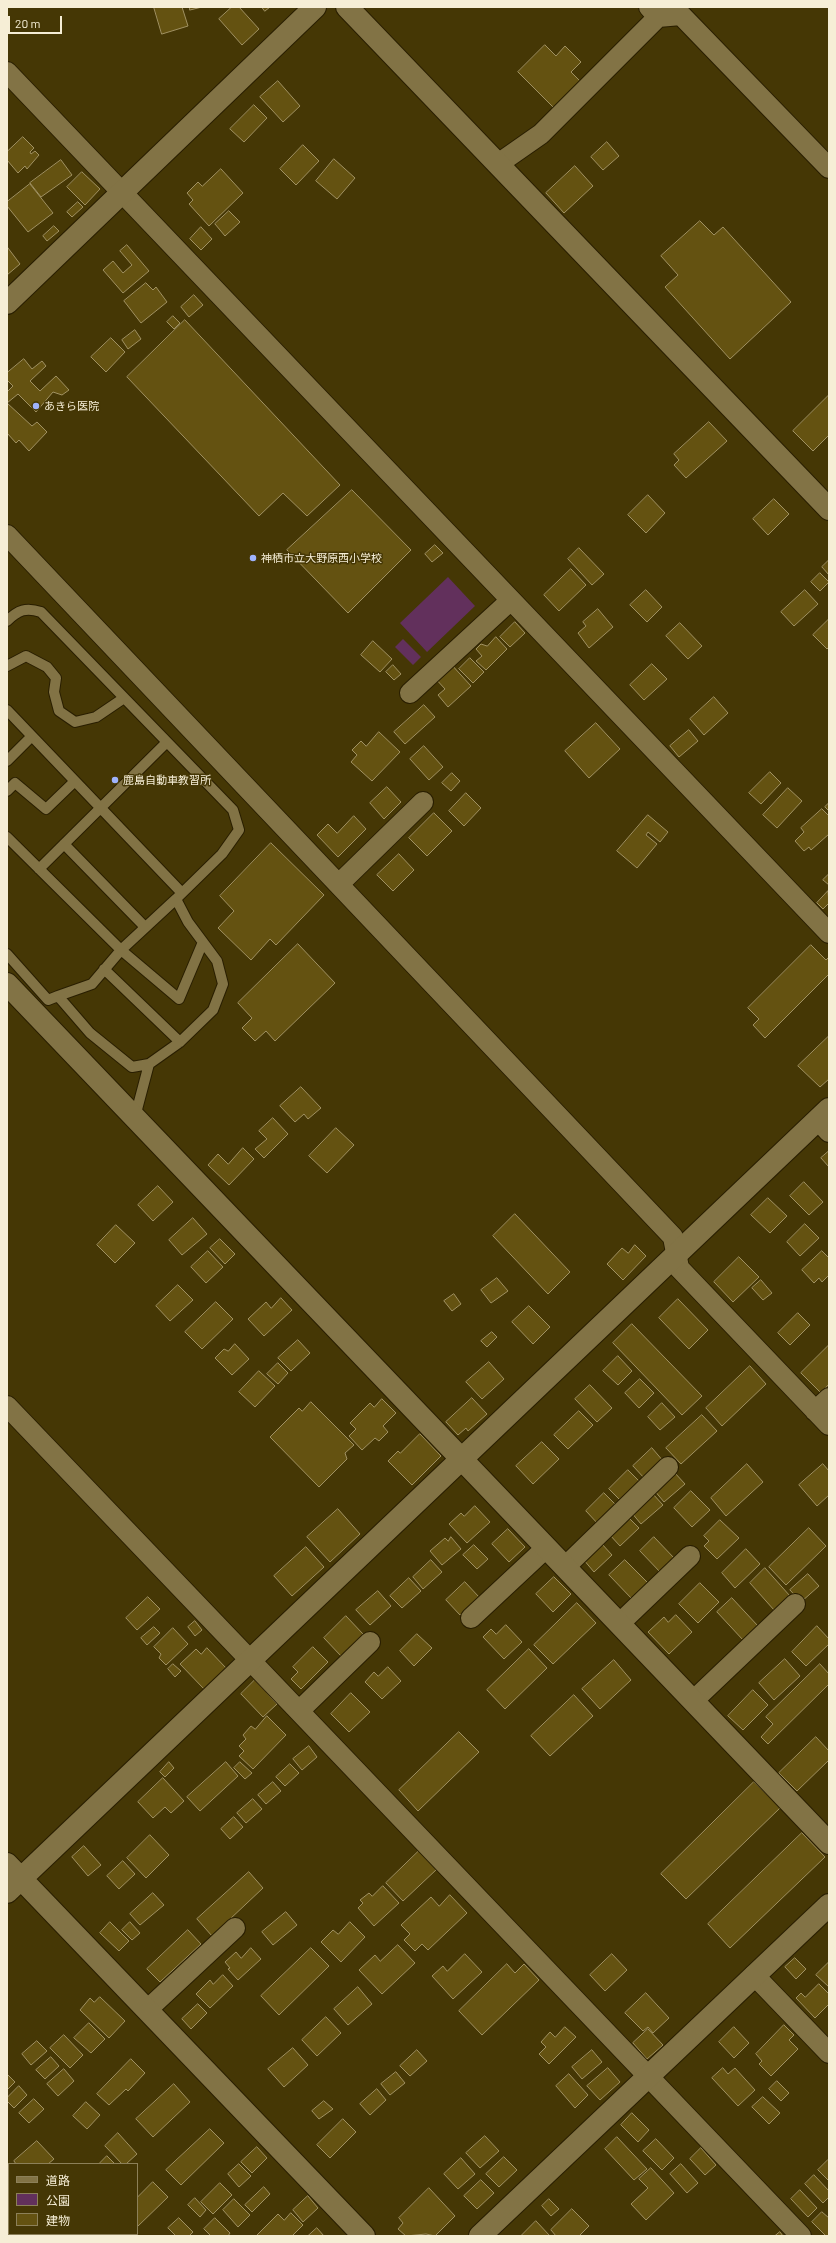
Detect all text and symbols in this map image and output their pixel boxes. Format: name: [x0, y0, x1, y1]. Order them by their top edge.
scale bar: [10, 8, 64, 34]
text: 20 m: [15, 16, 41, 30]
place label: あきら医院: [44, 399, 99, 413]
marker: あきら医院: [31, 401, 41, 411]
place label: 神栖市立大野原西小学校: [261, 551, 382, 565]
marker: 神栖市立大野原西小学校: [248, 553, 258, 563]
place label: 鹿島自動車教習所: [123, 773, 211, 787]
marker: 鹿島自動車教習所: [110, 775, 120, 785]
legend: [8, 2163, 138, 2235]
text: 道路: [46, 2173, 70, 2187]
text: 公園: [46, 2193, 70, 2207]
text: 建物: [46, 2213, 70, 2227]

